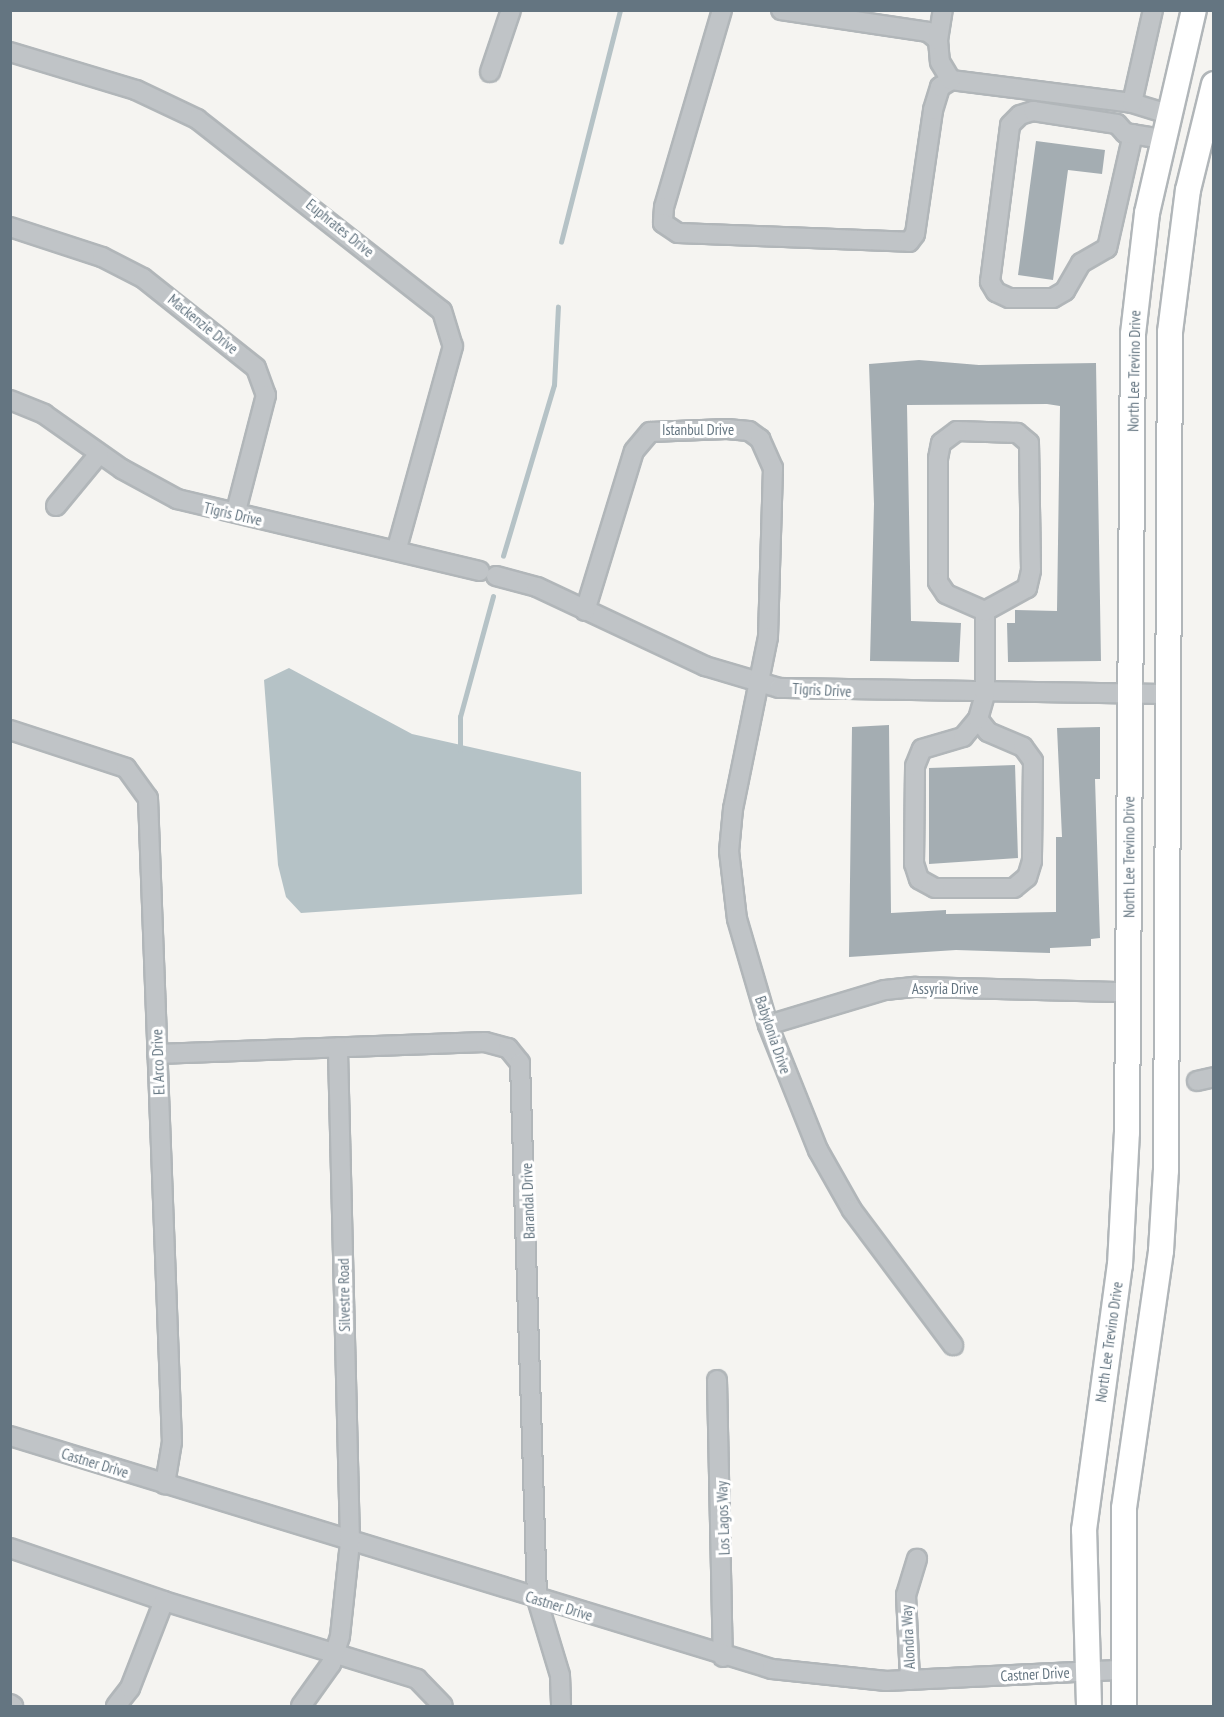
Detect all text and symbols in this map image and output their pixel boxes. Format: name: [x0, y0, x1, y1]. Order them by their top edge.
street label: Euphrates Drive: [303, 195, 377, 261]
street label: Mackenzie Drive: [164, 290, 242, 358]
street label: North Lee Trevino Drive: [1124, 310, 1144, 432]
street label: Istanbul Drive: [662, 421, 734, 439]
street label: Tigris Drive: [202, 499, 264, 529]
street label: Tigris Drive: [792, 679, 852, 701]
street label: North Lee Trevino Drive: [1120, 796, 1138, 918]
street label: Assyria Drive: [912, 980, 978, 998]
street label: Babylonia Drive: [751, 994, 795, 1076]
street label: El Arco Drive: [148, 1029, 168, 1095]
street label: Barandal Drive: [518, 1163, 538, 1239]
street label: Silvestre Road: [334, 1258, 354, 1332]
street label: North Lee Trevino Drive: [1092, 1280, 1126, 1404]
street label: Castner Drive: [59, 1444, 131, 1482]
street label: Los Lagos Way: [713, 1480, 733, 1556]
street label: Castner Drive: [523, 1587, 595, 1625]
street label: Alondra Way: [897, 1604, 919, 1670]
street label: Castner Drive: [1000, 1663, 1070, 1685]

